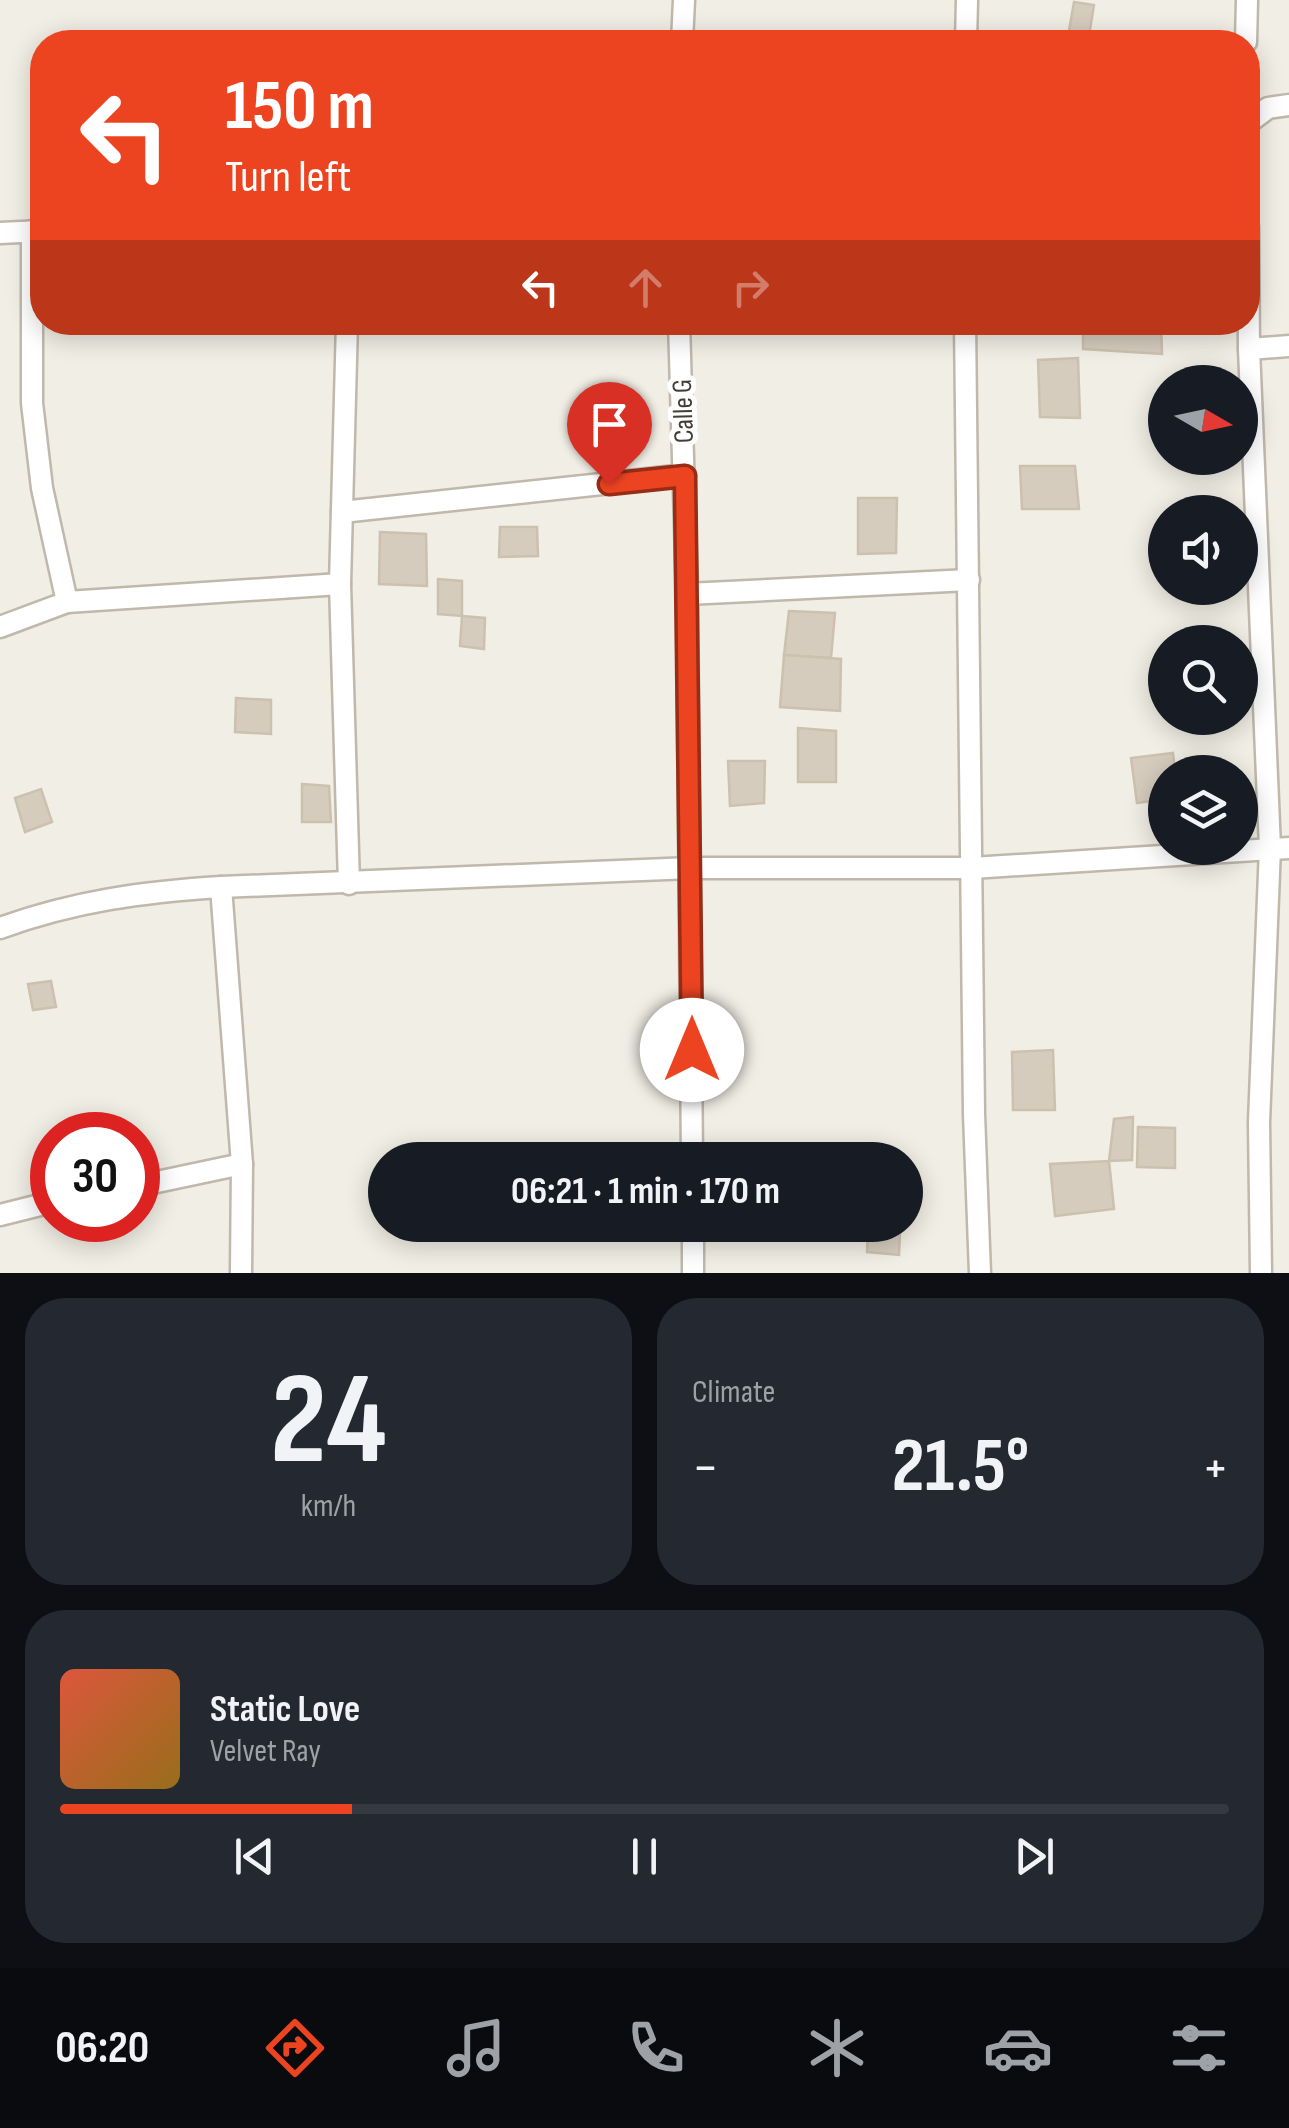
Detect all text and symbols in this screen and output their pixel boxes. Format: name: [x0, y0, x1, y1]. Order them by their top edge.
text: 150 m: [225, 65, 374, 149]
icon: left: [60, 70, 190, 200]
text: Turn left: [225, 150, 351, 205]
icon: left: [513, 260, 568, 315]
icon: ahead: [618, 260, 673, 315]
icon: right: [723, 260, 778, 315]
north arrow: [1148, 365, 1258, 475]
map controls: [1148, 365, 1258, 865]
street label: Calle G: [666, 378, 701, 444]
pin: [567, 382, 652, 485]
icon: arrive: [582, 397, 637, 452]
button: sound: [1148, 495, 1258, 605]
button: search: [1148, 625, 1258, 735]
button: layers: [1148, 755, 1258, 865]
position arrow: [640, 998, 744, 1102]
speed limit sign: 30: [30, 1112, 160, 1242]
text: 06:21 · 1 min · 170 m: [511, 1169, 780, 1214]
text: 24: [270, 1344, 387, 1500]
text: Climate: [692, 1373, 775, 1412]
text: 21.5°: [892, 1422, 1029, 1513]
text: −: [692, 1435, 719, 1502]
text: +: [1202, 1435, 1229, 1502]
text: km/h: [301, 1487, 356, 1526]
text: Static Love: [210, 1687, 360, 1732]
text: Velvet Ray: [210, 1732, 321, 1771]
icon: previous: [227, 1829, 282, 1884]
icon: pause: [617, 1829, 672, 1884]
icon: next: [1007, 1829, 1062, 1884]
icon: directions: [260, 2013, 330, 2083]
icon: music: [441, 2013, 511, 2083]
icon: phone: [621, 2013, 691, 2083]
icon: climate: [802, 2013, 872, 2083]
icon: car: [983, 2013, 1053, 2083]
icon: filters: [1164, 2013, 1234, 2083]
text: 06:20: [55, 2021, 149, 2076]

